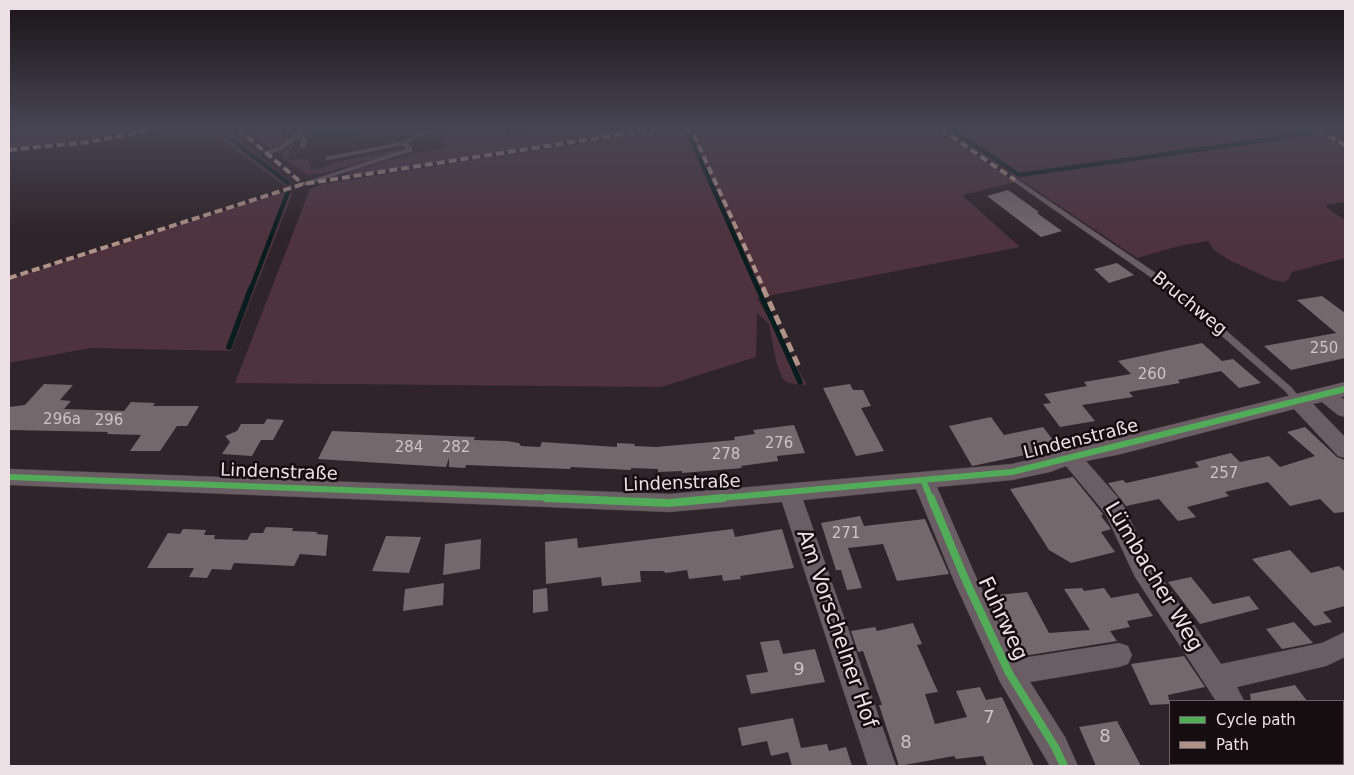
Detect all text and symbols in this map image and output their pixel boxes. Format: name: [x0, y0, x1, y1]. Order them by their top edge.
street label: Bruchweg: [1147, 267, 1231, 341]
house number: 250: [1310, 340, 1338, 358]
house number: 260: [1138, 366, 1166, 384]
house number: 296a: [43, 411, 81, 429]
house number: 296: [95, 412, 123, 430]
street label: Lindenstraße: [1021, 415, 1141, 465]
house number: 276: [765, 435, 793, 453]
house number: 284: [395, 439, 423, 457]
house number: 282: [442, 439, 470, 457]
house number: 278: [712, 446, 740, 464]
street label: Lindenstraße: [220, 460, 338, 486]
house number: 257: [1210, 465, 1238, 483]
street label: Lindenstraße: [623, 471, 741, 497]
street label: Lümbacher Weg: [1098, 498, 1208, 656]
house number: 271: [832, 525, 860, 543]
street label: Am Vorschelner Hof: [790, 527, 882, 731]
street label: Fuhrweg: [972, 573, 1032, 665]
house number: 9: [793, 659, 805, 681]
legend: [1169, 700, 1344, 765]
house number: 7: [983, 707, 995, 729]
text: Cycle path: [1216, 711, 1296, 729]
house number: 8: [1099, 726, 1111, 748]
house number: 8: [900, 732, 912, 754]
text: Path: [1216, 736, 1249, 754]

